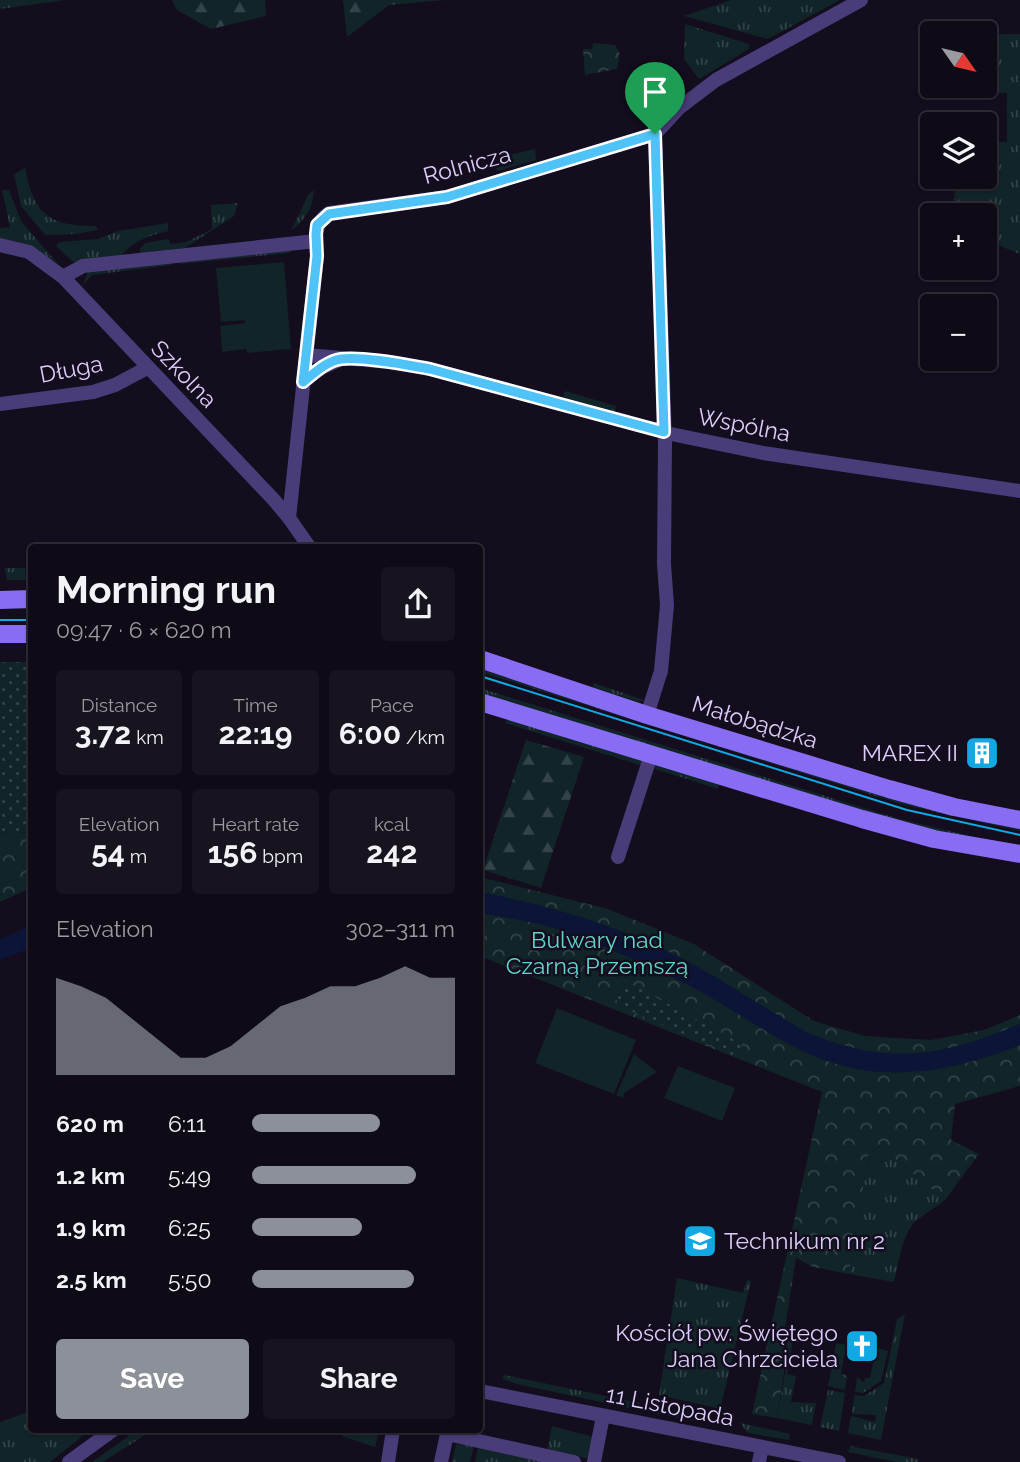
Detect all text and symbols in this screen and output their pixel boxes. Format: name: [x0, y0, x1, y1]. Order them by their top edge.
north arrow: [920, 21, 998, 98]
map controls: [920, 21, 997, 371]
pin: [625, 62, 685, 134]
icon: arrive: [636, 73, 674, 111]
button: layers: [920, 112, 997, 189]
street label: Rolnicza: [420, 140, 514, 189]
button: +: [920, 203, 997, 280]
button: −: [920, 294, 997, 371]
street label: Szkolna: [146, 335, 223, 413]
street label: Długa: [37, 349, 105, 388]
street label: Wspólna: [695, 402, 793, 447]
text: Morning run: [56, 567, 276, 612]
button: share: [381, 567, 455, 641]
text: 09:47 · 6 × 620 m: [56, 616, 232, 643]
street label: Małobądzka: [689, 690, 821, 753]
text: Distance: [81, 694, 157, 716]
text: Time: [233, 694, 278, 716]
text: Pace: [370, 694, 414, 716]
text: 3.72: [75, 716, 131, 751]
text: 22:19: [219, 716, 292, 751]
text: 6:00: [339, 716, 401, 751]
text: km: [131, 726, 164, 748]
text: /km: [401, 726, 445, 748]
building icon: MAREX II: [963, 734, 1001, 772]
place label: MAREX II: [862, 739, 958, 766]
text: Elevation: [79, 813, 160, 835]
text: Heart rate: [212, 813, 299, 835]
text: kcal: [374, 813, 410, 835]
text: 54: [91, 835, 125, 870]
text: 156: [208, 835, 257, 870]
text: 242: [366, 835, 417, 870]
text: m: [125, 845, 147, 867]
text: bpm: [257, 845, 303, 867]
text: Elevation: [56, 915, 154, 942]
text: 302–311 m: [345, 915, 455, 942]
park label: Bulwary nad Czarną Przemszą: [506, 926, 688, 979]
text: 620 m: [56, 1110, 124, 1137]
text: 6:11: [168, 1110, 206, 1137]
text: 1.2 km: [56, 1162, 125, 1189]
text: 5:49: [168, 1162, 211, 1189]
text: 1.9 km: [56, 1214, 126, 1241]
text: 6:25: [168, 1214, 211, 1241]
school or university icon: Technikum nr 2: [681, 1222, 719, 1260]
place label: Technikum nr 2: [724, 1227, 885, 1254]
text: 2.5 km: [56, 1266, 127, 1293]
text: 5:50: [168, 1266, 211, 1293]
place label: Kościół pw. Świętego Jana Chrzciciela: [615, 1319, 838, 1372]
church icon: Kościół pw. Świętego Jana Chrzciciela: [843, 1327, 881, 1365]
button: Save: [56, 1339, 249, 1419]
button: Share: [263, 1339, 455, 1419]
street label: 11 Listopada: [604, 1380, 736, 1431]

